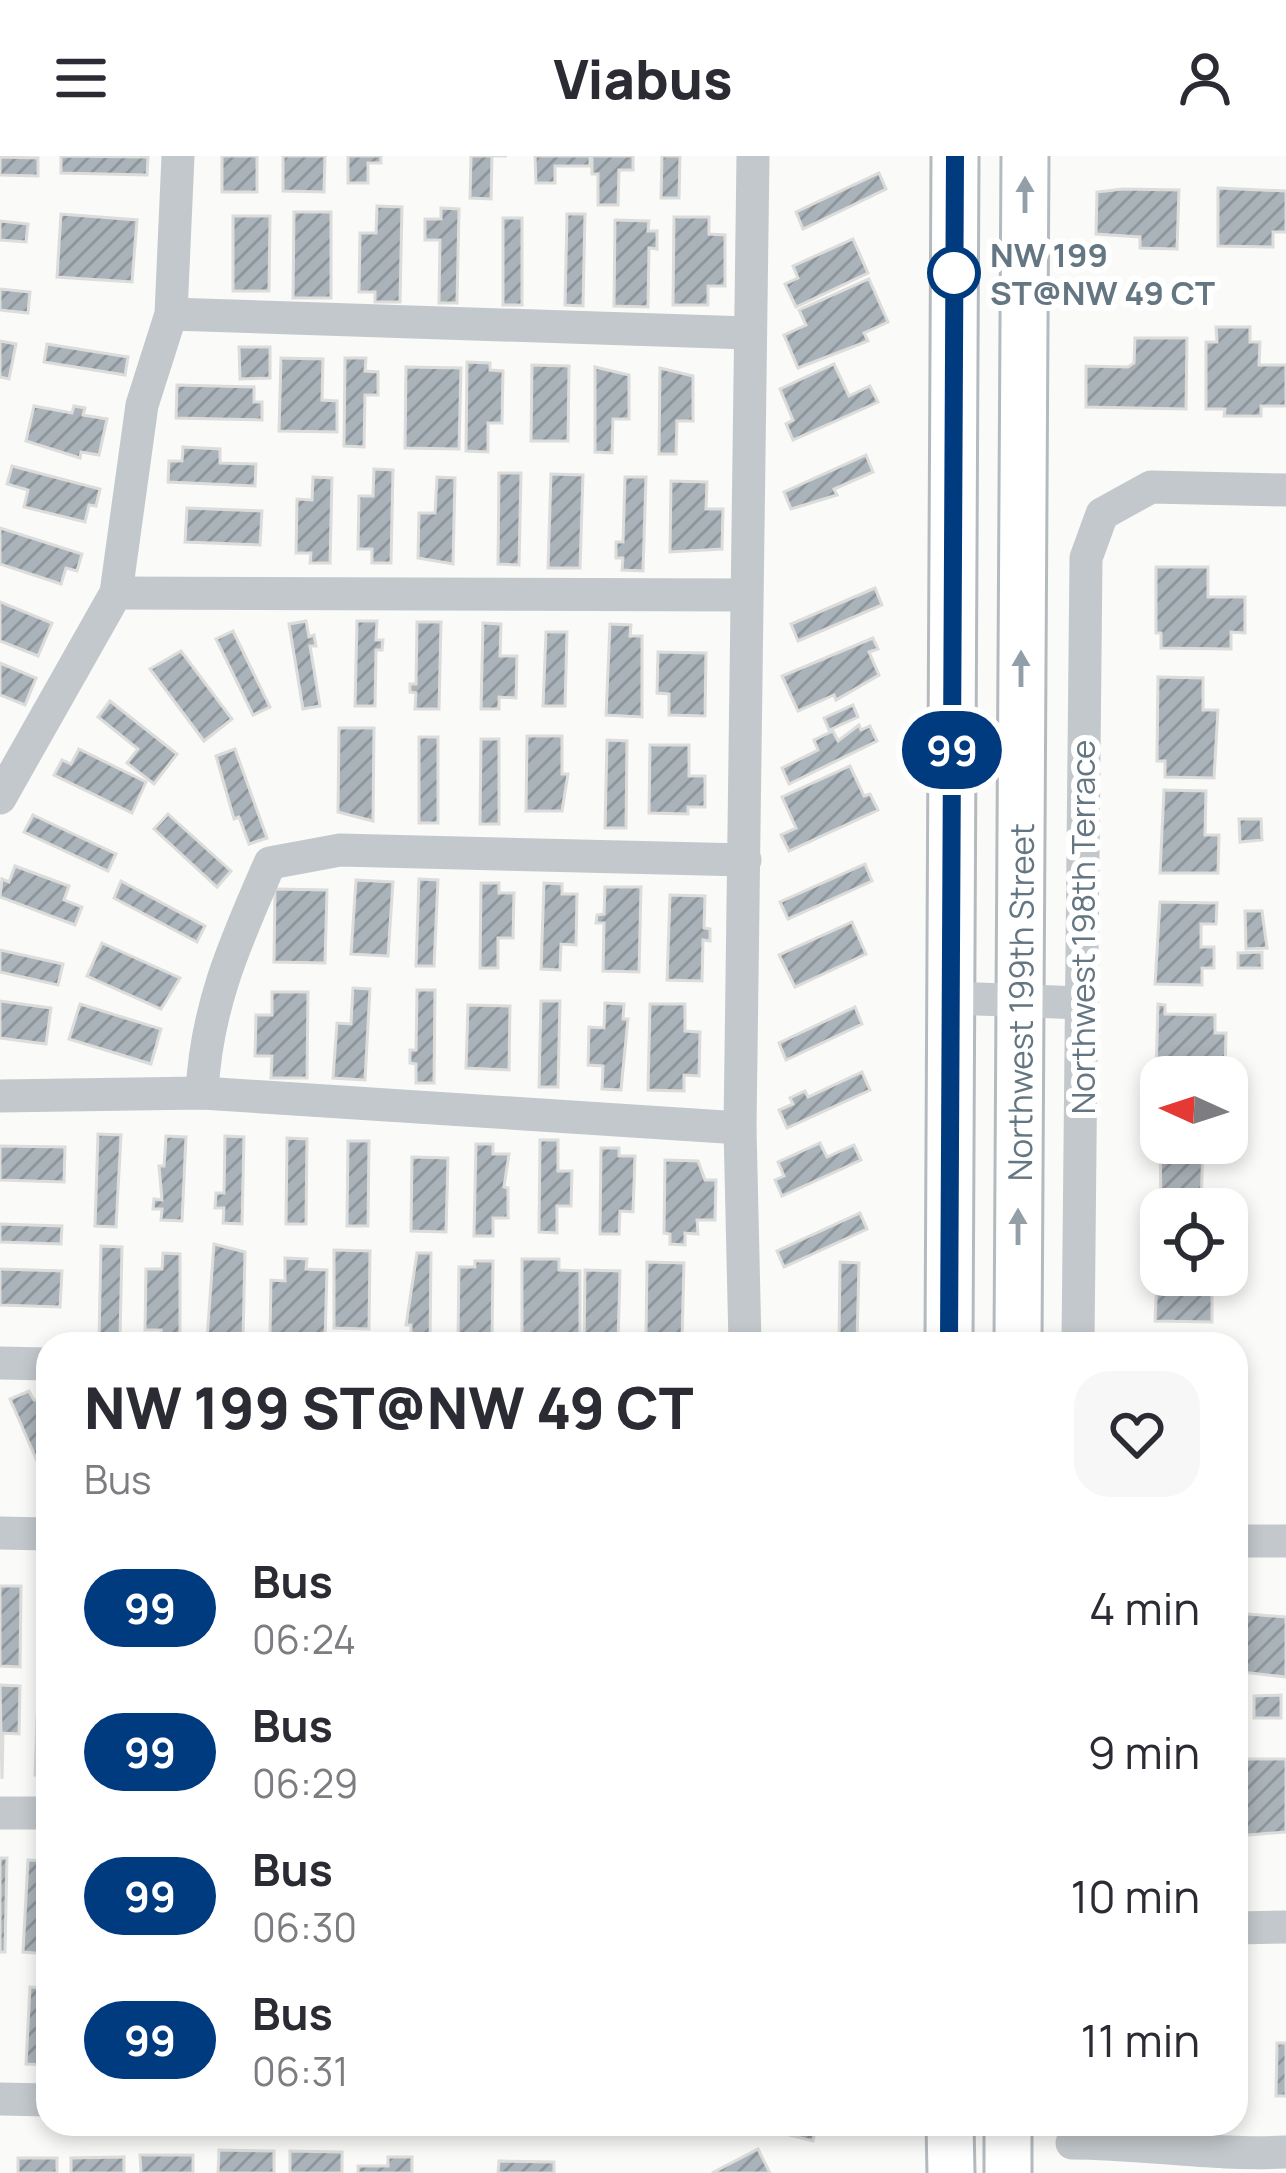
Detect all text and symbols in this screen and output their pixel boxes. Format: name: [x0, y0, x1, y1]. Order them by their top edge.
text: Viabus: [553, 41, 733, 115]
icon: menu: [48, 45, 114, 111]
icon: person: [1172, 45, 1238, 111]
one-way arrow: [1015, 175, 1035, 213]
place label: NW 199 ST@NW 49 CT: [990, 232, 1215, 315]
marker: NW 199 ST@NW 49 CT: [929, 248, 979, 298]
one-way arrow: [1011, 649, 1031, 687]
line badge: 99: [898, 711, 1006, 789]
text: 99: [926, 721, 978, 779]
street label: Northwest 198th Terrace: [1060, 740, 1105, 1114]
street label: Northwest 199th Street: [996, 823, 1044, 1181]
north arrow: [1140, 1056, 1248, 1164]
map controls: [1140, 1056, 1248, 1296]
button: locate: [1140, 1188, 1248, 1296]
one-way arrow: [1008, 1207, 1028, 1245]
text: NW 199 ST@NW 49 CT: [84, 1368, 694, 1446]
button: heart: [1074, 1371, 1200, 1497]
text: Bus: [84, 1452, 152, 1506]
text: Bus: [252, 1550, 333, 1612]
text: 4 min: [1089, 1577, 1200, 1639]
text: 99: [124, 1579, 176, 1637]
text: 06:24: [252, 1612, 356, 1666]
text: Bus: [252, 1694, 333, 1756]
text: 9 min: [1088, 1721, 1200, 1783]
text: 99: [124, 1723, 176, 1781]
text: 06:29: [252, 1756, 358, 1810]
text: Bus: [252, 1838, 333, 1900]
text: 10 min: [1071, 1865, 1200, 1927]
text: 99: [124, 1867, 176, 1925]
text: 06:30: [252, 1900, 357, 1954]
text: Bus: [252, 1982, 333, 2044]
text: 11 min: [1081, 2009, 1200, 2071]
text: 99: [124, 2011, 176, 2069]
text: 06:31: [252, 2044, 348, 2098]

